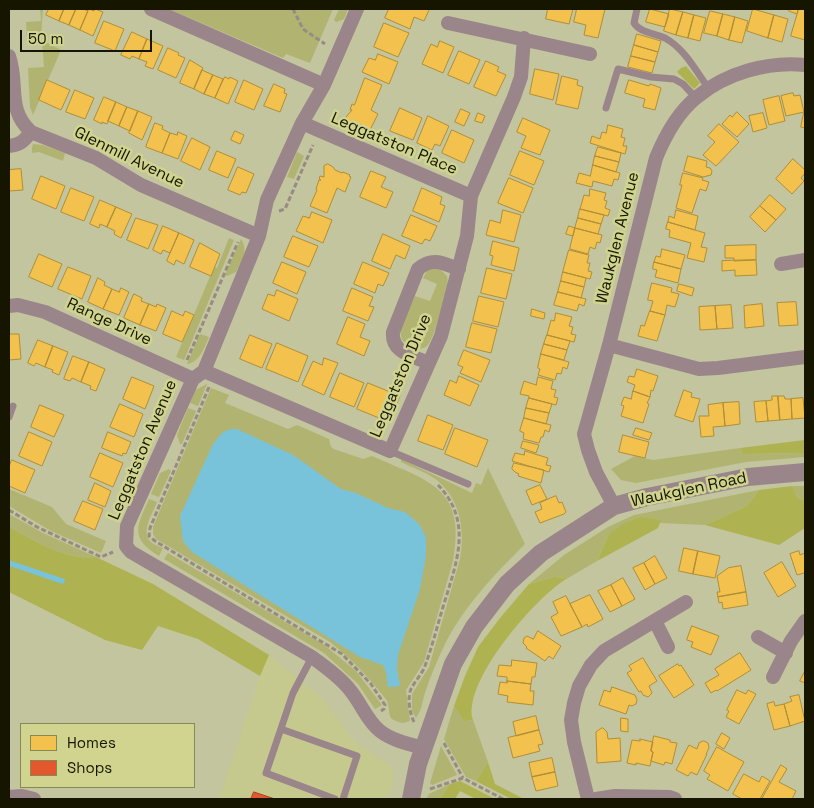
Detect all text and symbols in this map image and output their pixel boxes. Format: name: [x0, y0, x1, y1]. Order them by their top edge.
scale bar: [22, 20, 155, 52]
text: 50 m: [28, 29, 63, 48]
street label: Leggatston Place: [328, 109, 460, 179]
street label: Glenmill Avenue: [71, 123, 187, 193]
street label: Waukglen Avenue: [592, 170, 644, 306]
street label: Range Drive: [64, 294, 154, 350]
street label: Leggatston Drive: [366, 311, 436, 441]
street label: Leggatston Avenue: [105, 377, 181, 523]
street label: Waukglen Road: [629, 468, 749, 512]
legend: [20, 723, 195, 788]
text: Homes: [67, 733, 116, 752]
text: Shops: [67, 758, 112, 777]

